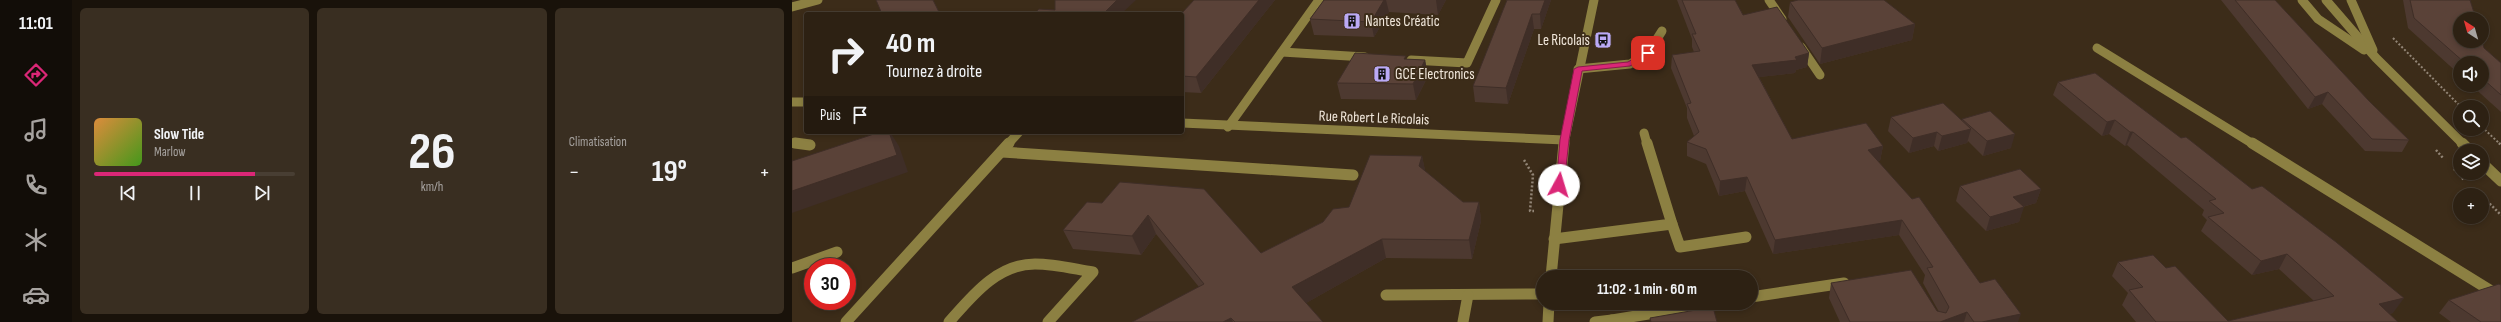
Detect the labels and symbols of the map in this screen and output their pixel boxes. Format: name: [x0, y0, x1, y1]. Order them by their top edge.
building icon: Nantes Créatic: [1342, 11, 1362, 31]
place label: Nantes Créatic: [1365, 12, 1440, 31]
north arrow: [2453, 12, 2489, 48]
bus stop icon: Le Ricolais: [1593, 30, 1613, 50]
place label: Le Ricolais: [1538, 31, 1590, 50]
pin: [1631, 36, 1665, 70]
building icon: GCE Electronics: [1372, 64, 1392, 84]
place label: GCE Electronics: [1395, 65, 1475, 84]
street label: Rue Robert Le Ricolais: [1318, 107, 1430, 129]
position arrow: [1538, 164, 1580, 206]
speed limit sign: 30: [804, 258, 856, 310]

